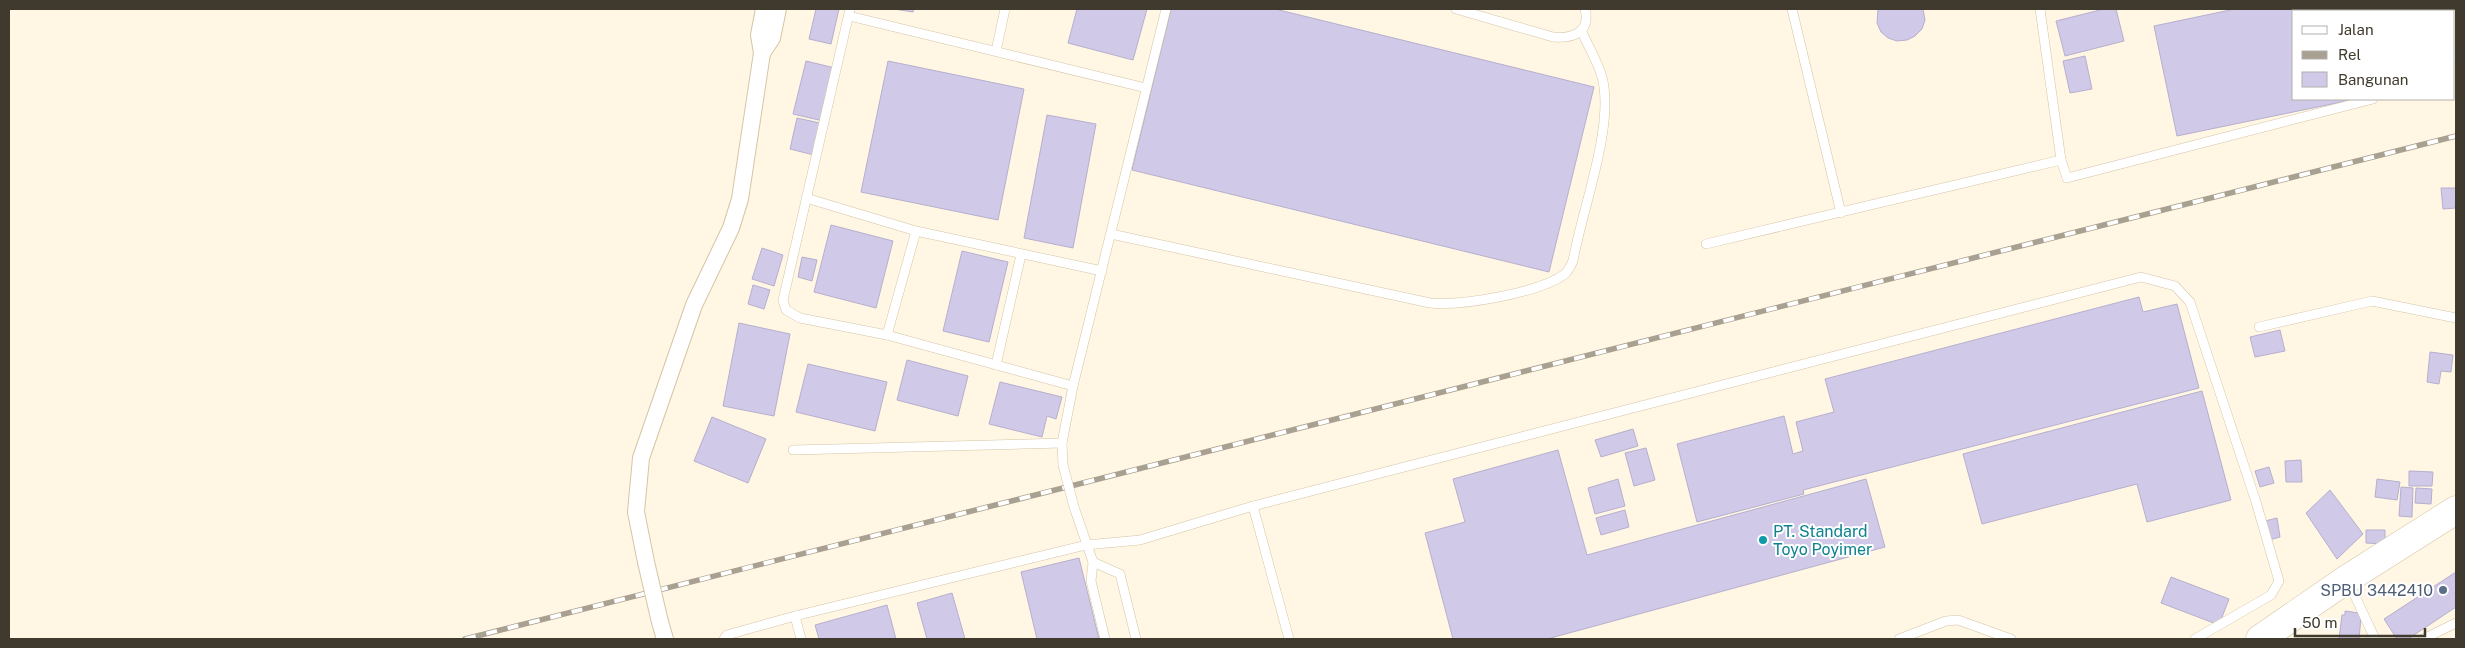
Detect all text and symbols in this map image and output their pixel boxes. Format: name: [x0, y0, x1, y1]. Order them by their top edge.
legend: [2292, 10, 2455, 100]
text: Jalan: [2338, 21, 2374, 38]
text: Rel: [2338, 46, 2361, 63]
text: Bangunan: [2338, 71, 2409, 88]
place label: PT. Standard Toyo Poyimer: [1773, 522, 1872, 559]
marker: PT. Standard Toyo Poyimer: [1757, 534, 1769, 546]
place label: SPBU 3442410: [2320, 581, 2433, 600]
marker: SPBU 3442410: [2437, 584, 2449, 596]
scale bar: [2295, 606, 2425, 638]
text: 50 m: [2302, 614, 2337, 631]

